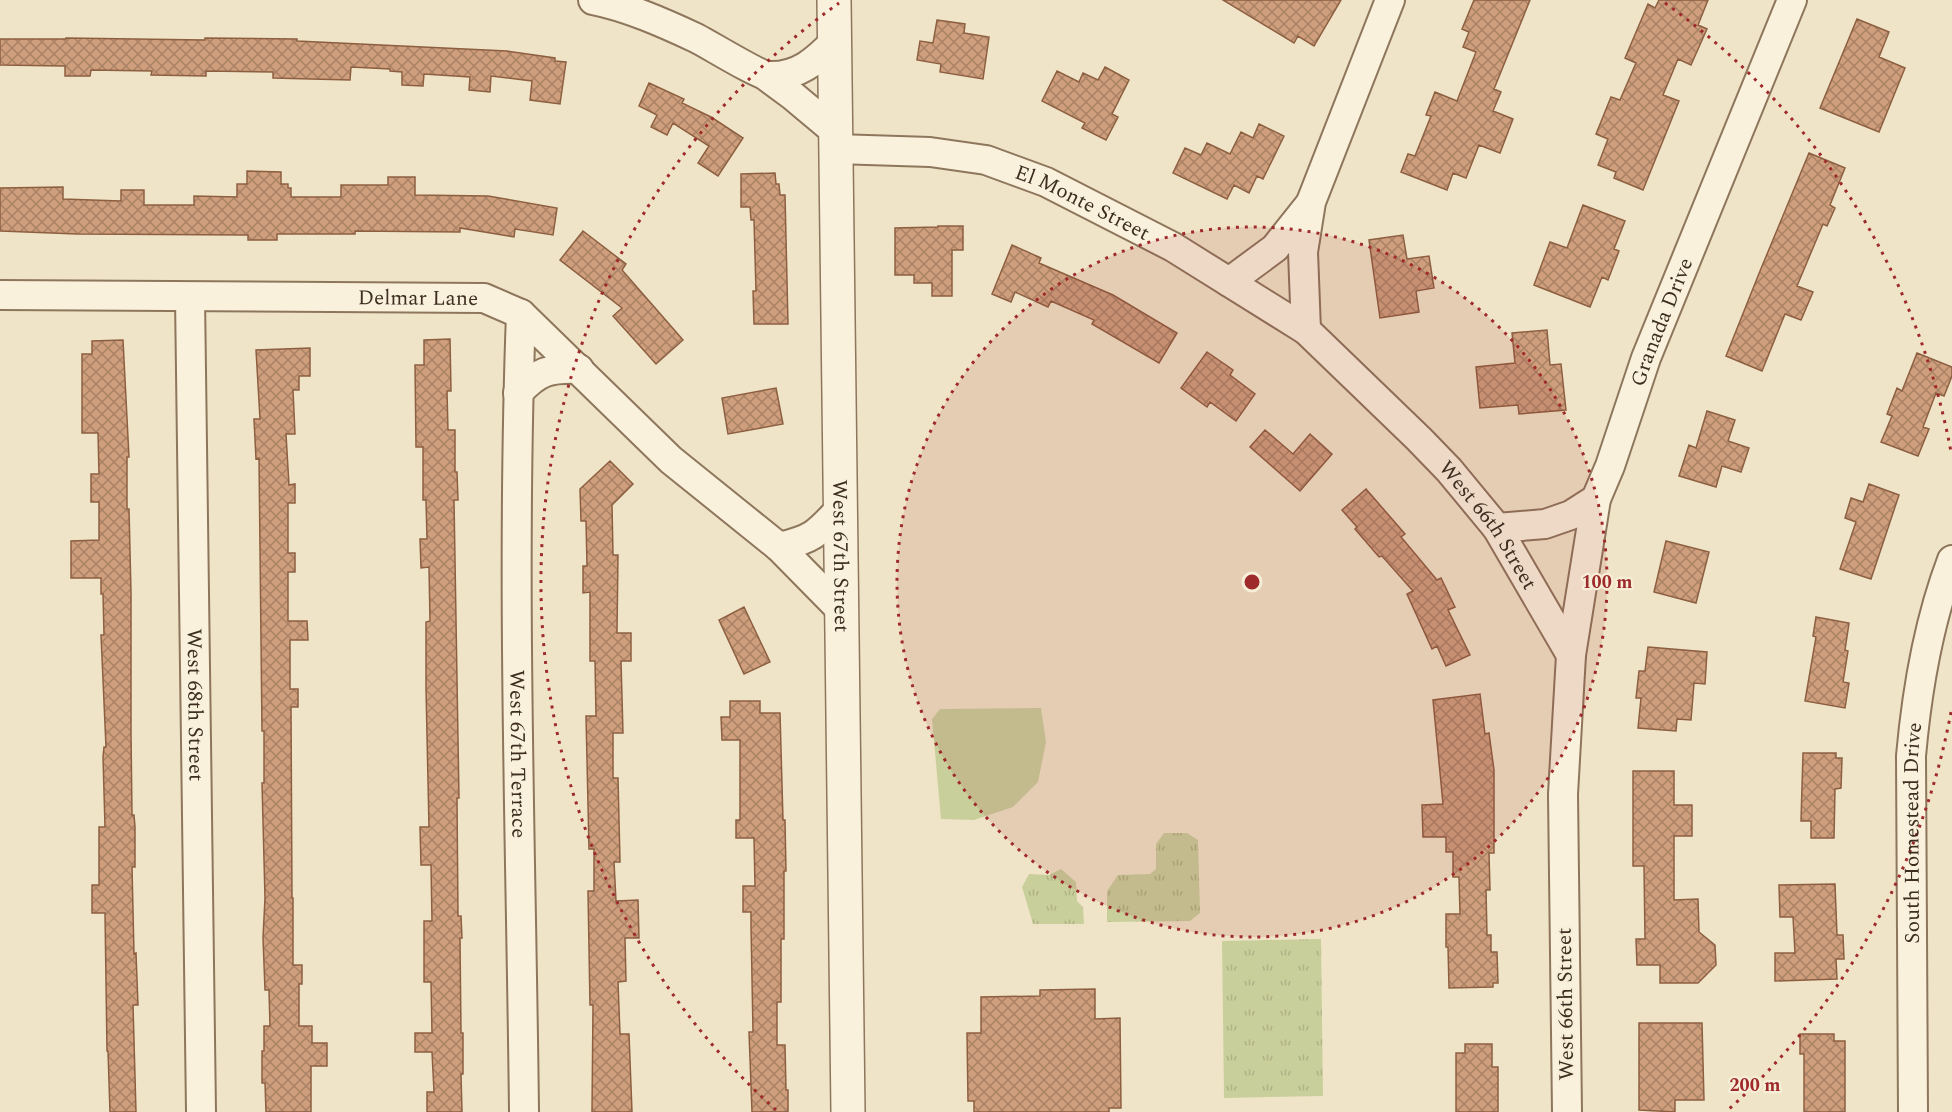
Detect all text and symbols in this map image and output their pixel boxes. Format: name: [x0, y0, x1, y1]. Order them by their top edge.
street label: El Monte Street: [1010, 157, 1155, 249]
street label: Granada Drive: [1623, 253, 1702, 391]
street label: Delmar Lane: [358, 282, 478, 315]
street label: West 66th Street: [1430, 454, 1545, 596]
street label: West 67th Street: [823, 479, 857, 633]
text: 100 m: [1581, 569, 1633, 596]
centre of rings: [1242, 572, 1262, 592]
street label: West 68th Street: [177, 628, 212, 782]
street label: West 67th Terrace: [500, 670, 535, 838]
street label: South Homestead Drive: [1896, 721, 1931, 944]
street label: West 66th Street: [1549, 927, 1583, 1081]
text: 200 m: [1729, 1072, 1781, 1099]

